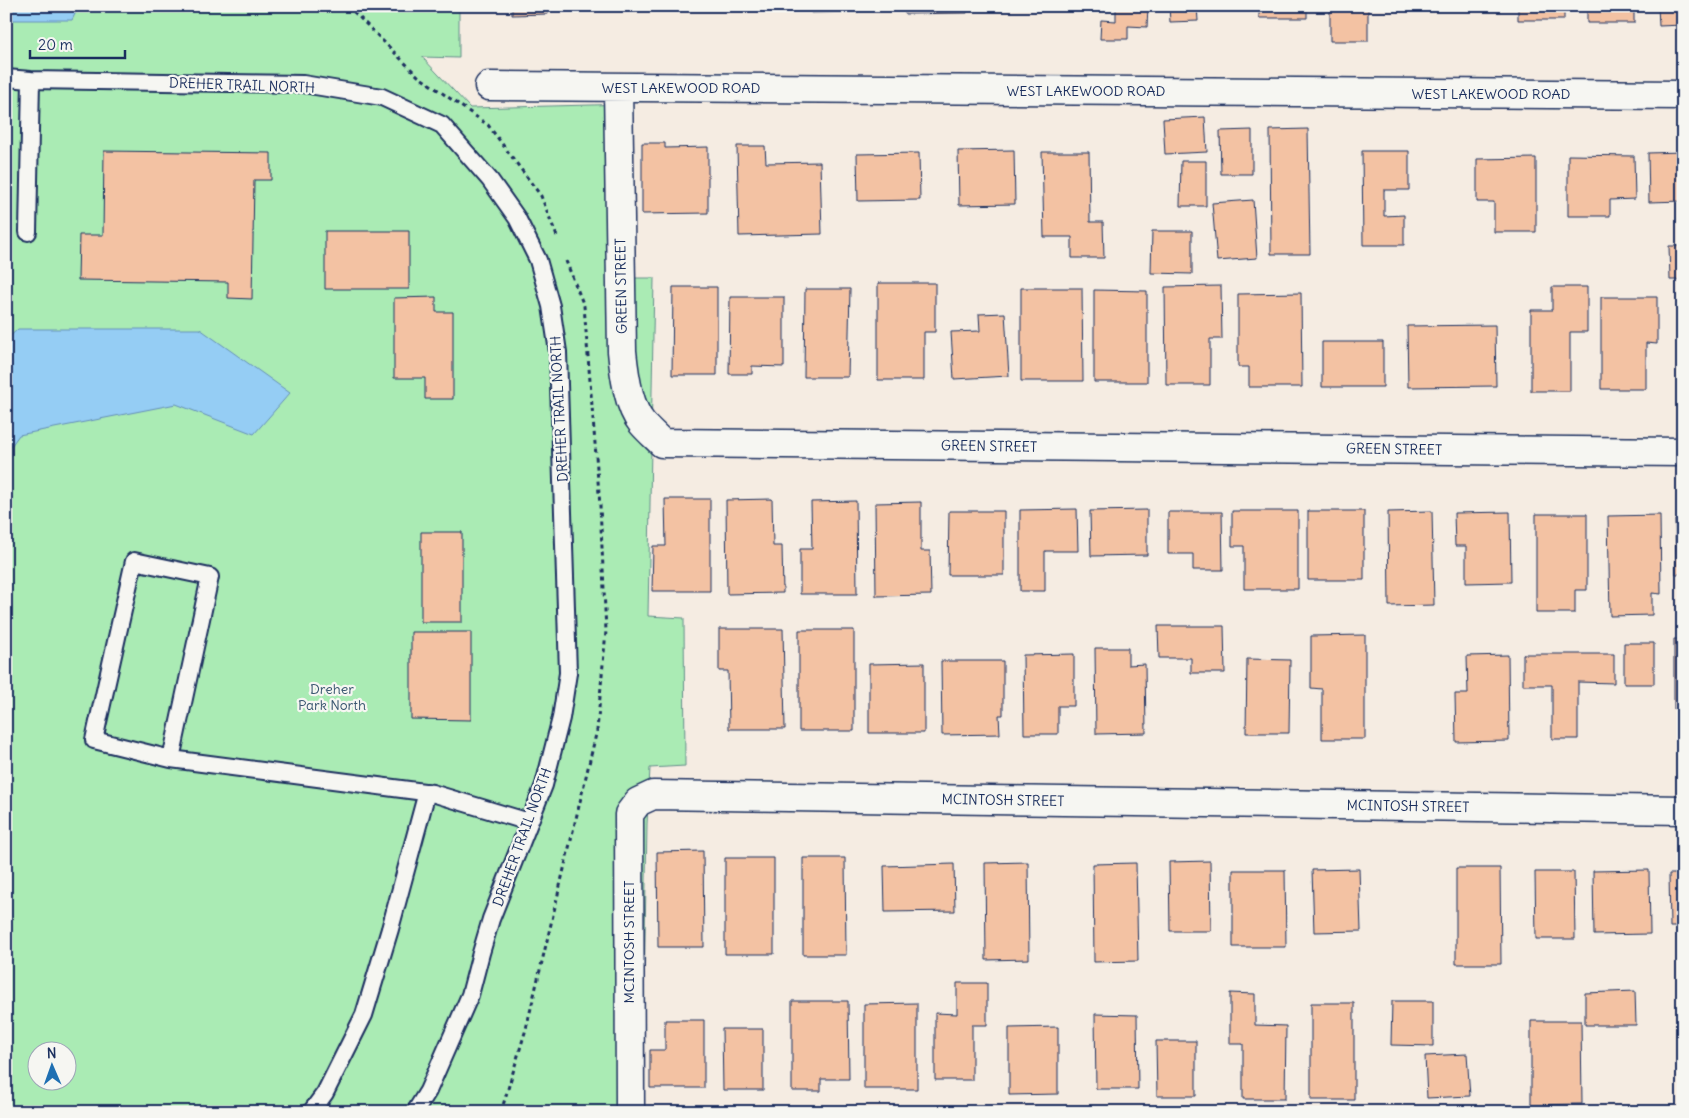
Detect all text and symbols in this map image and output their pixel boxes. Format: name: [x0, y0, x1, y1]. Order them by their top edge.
scale bar: [30, 28, 125, 60]
text: 20 m: [38, 35, 73, 54]
street label: DREHER TRAIL NORTH: [169, 73, 315, 97]
street label: WEST LAKEWOOD ROAD: [602, 79, 761, 97]
street label: WEST LAKEWOOD ROAD: [1007, 82, 1166, 100]
street label: WEST LAKEWOOD ROAD: [1412, 85, 1571, 103]
street label: GREEN STREET: [611, 238, 631, 334]
street label: DREHER TRAIL NORTH: [546, 336, 572, 482]
street label: GREEN STREET: [941, 436, 1037, 456]
street label: GREEN STREET: [1346, 439, 1442, 459]
park label: Dreher Park North: [298, 680, 366, 714]
street label: DREHER TRAIL NORTH: [489, 765, 555, 909]
street label: MCINTOSH STREET: [941, 790, 1065, 810]
street label: MCINTOSH STREET: [1346, 796, 1470, 816]
street label: MCINTOSH STREET: [620, 881, 638, 1004]
north arrow: [28, 1040, 78, 1090]
text: N: [46, 1044, 57, 1062]

